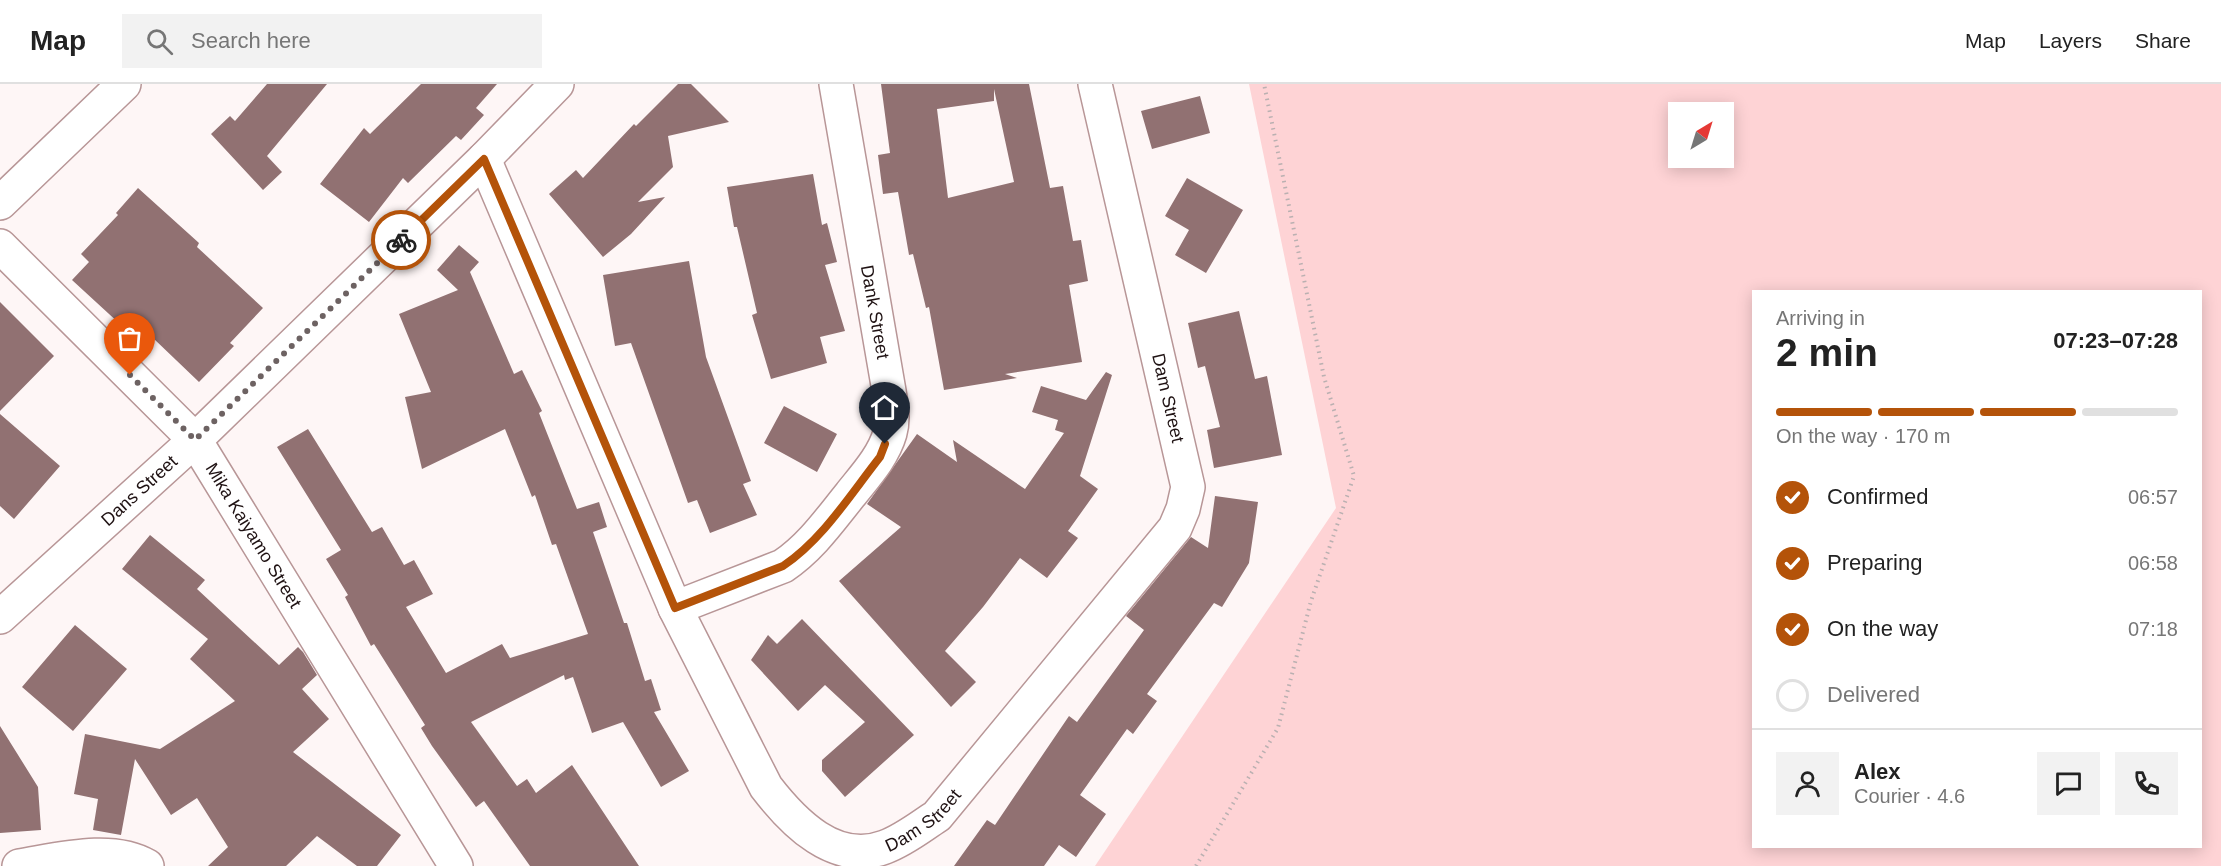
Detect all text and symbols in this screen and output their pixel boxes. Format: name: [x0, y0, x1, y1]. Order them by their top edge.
search box: [122, 14, 542, 68]
text: Map: [30, 25, 86, 56]
icon: search: [143, 25, 176, 58]
text: Search here: [191, 28, 311, 53]
text: Map: [1965, 29, 2006, 52]
text: Layers: [2039, 29, 2102, 52]
text: Share: [2135, 29, 2191, 52]
north arrow: [1668, 102, 1734, 168]
map controls: [1668, 102, 1734, 168]
courier: [371, 210, 431, 270]
icon: bike: [385, 224, 418, 257]
street label: Dank Street: [857, 263, 893, 361]
text: Arriving in: [1776, 307, 1865, 329]
pin: [104, 313, 155, 375]
icon: bag: [113, 322, 146, 355]
text: 07:23–07:28: [2053, 328, 2178, 353]
text: 2 min: [1776, 331, 1878, 374]
street label: Dam Street: [1148, 351, 1188, 445]
pin: [859, 382, 910, 444]
icon: home: [868, 391, 901, 424]
text: On the way · 170 m: [1776, 425, 1951, 447]
street label: Dans Street: [97, 451, 181, 530]
street label: Mika Kaiyamo Street: [202, 459, 305, 612]
icon: check: [1776, 481, 1809, 514]
text: Confirmed: [1827, 484, 1928, 509]
text: 06:57: [2128, 486, 2178, 508]
icon: check: [1776, 547, 1809, 580]
text: Preparing: [1827, 550, 1922, 575]
text: 06:58: [2128, 552, 2178, 574]
icon: check: [1776, 613, 1809, 646]
text: On the way: [1827, 616, 1938, 641]
text: 07:18: [2128, 618, 2178, 640]
text: Delivered: [1827, 682, 1920, 707]
button: person: [1776, 752, 1839, 815]
button: chat: [2037, 752, 2100, 815]
button: phone: [2115, 752, 2178, 815]
text: Alex: [1854, 759, 1900, 784]
street label: Dam Street: [882, 785, 965, 856]
text: Courier · 4.6: [1854, 785, 1965, 807]

